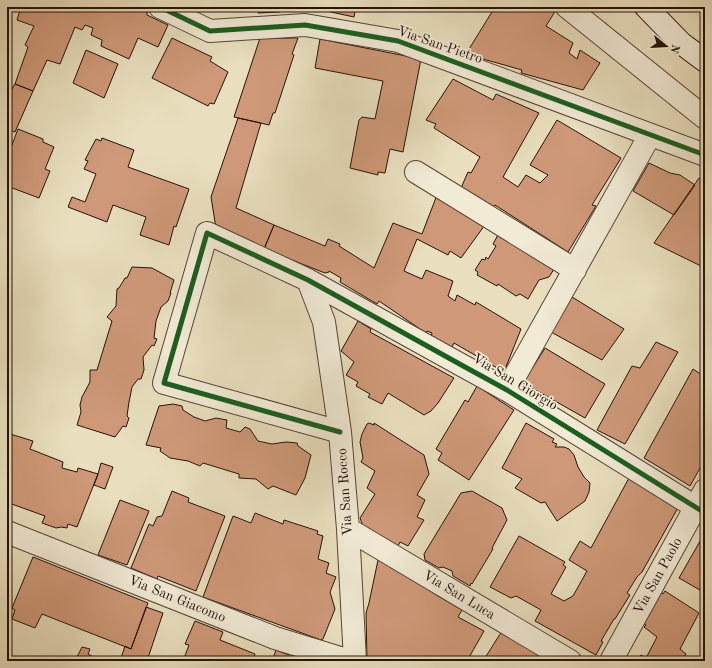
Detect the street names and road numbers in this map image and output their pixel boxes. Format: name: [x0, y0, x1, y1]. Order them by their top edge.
street label: Via San Pietro: [396, 24, 485, 66]
street label: Via San Giorgio: [470, 351, 560, 413]
street label: Via San Rocco: [335, 448, 355, 536]
street label: Via San Paolo: [631, 535, 685, 617]
street label: Via San Luca: [420, 568, 498, 622]
street label: Via San Giacomo: [126, 573, 228, 625]

